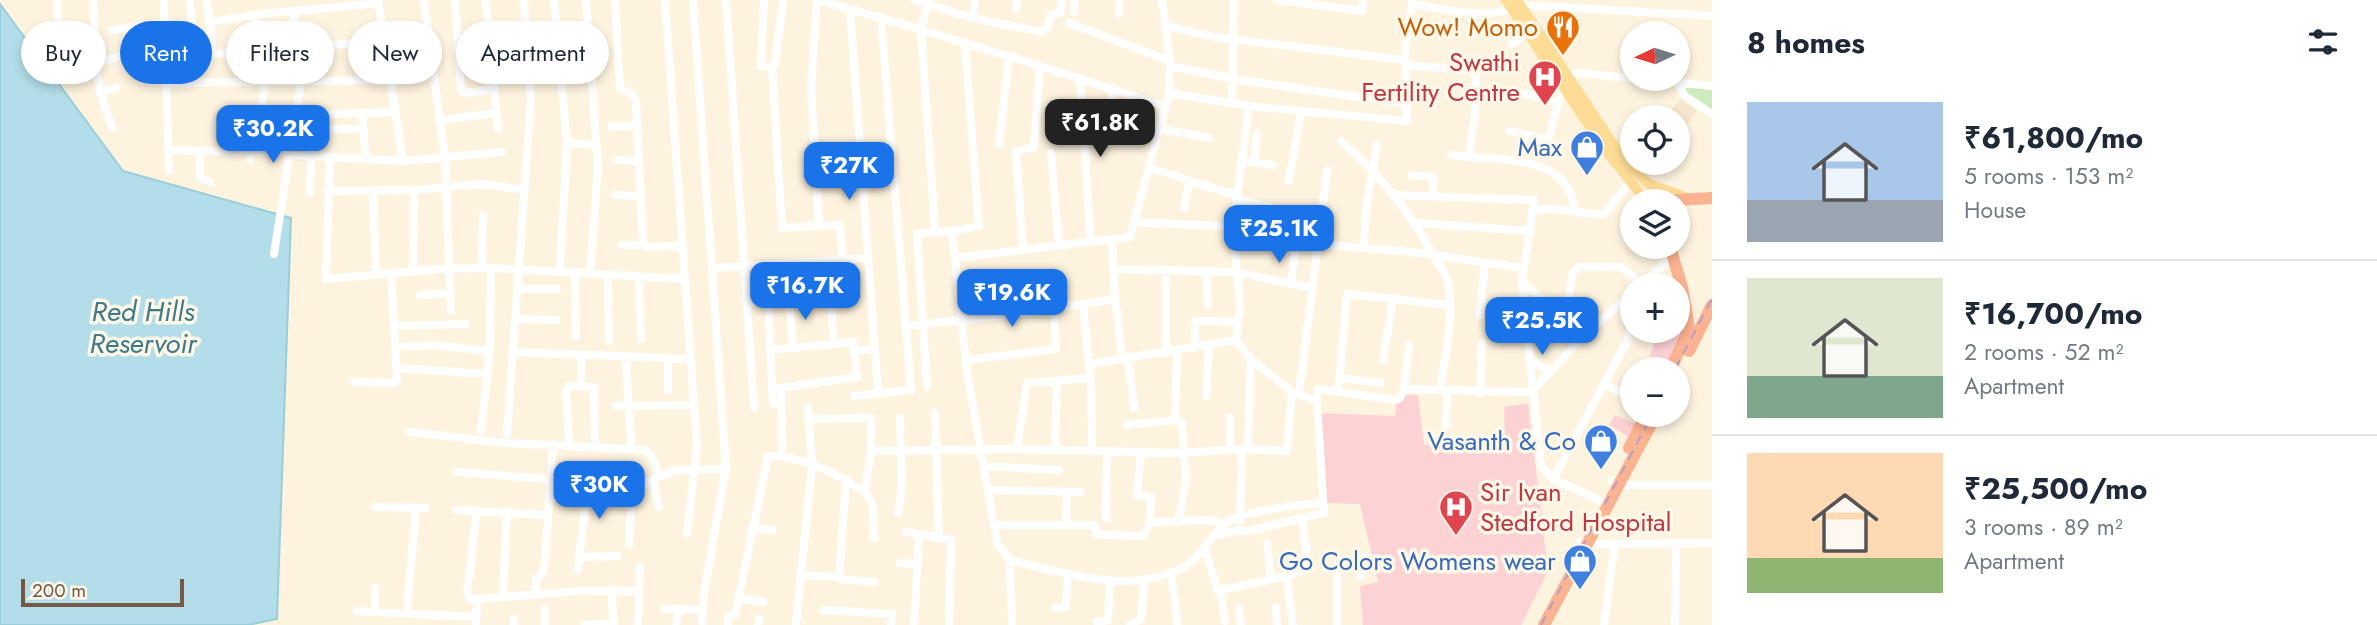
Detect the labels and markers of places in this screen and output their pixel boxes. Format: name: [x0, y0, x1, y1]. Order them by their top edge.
place label: Wow! Momo: [1398, 8, 1538, 46]
restaurant icon: Wow! Momo: [1544, 8, 1582, 57]
place label: Swathi Fertility Centre: [1361, 43, 1520, 111]
hospital icon: Swathi Fertility Centre: [1526, 58, 1564, 107]
pin: ₹61.8K: [1043, 100, 1157, 159]
pin: ₹30.2K: [216, 106, 330, 165]
place label: Max: [1518, 128, 1562, 166]
shop icon: Max: [1568, 128, 1606, 177]
pin: ₹27K: [808, 142, 890, 202]
pin: ₹25.1K: [1222, 205, 1336, 265]
pin: ₹16.7K: [748, 262, 862, 322]
pin: ₹19.6K: [955, 270, 1069, 329]
pin: ₹25.5K: [1485, 298, 1599, 357]
place label: Vasanth & Co: [1427, 422, 1576, 460]
shop icon: Vasanth & Co: [1582, 422, 1620, 471]
pin: ₹30K: [558, 462, 640, 521]
place label: Sir Ivan Stedford Hospital: [1480, 473, 1671, 541]
hospital icon: Sir Ivan Stedford Hospital: [1437, 488, 1475, 537]
place label: Go Colors Womens wear: [1279, 542, 1556, 580]
shop icon: Go Colors Womens wear: [1561, 542, 1599, 591]

